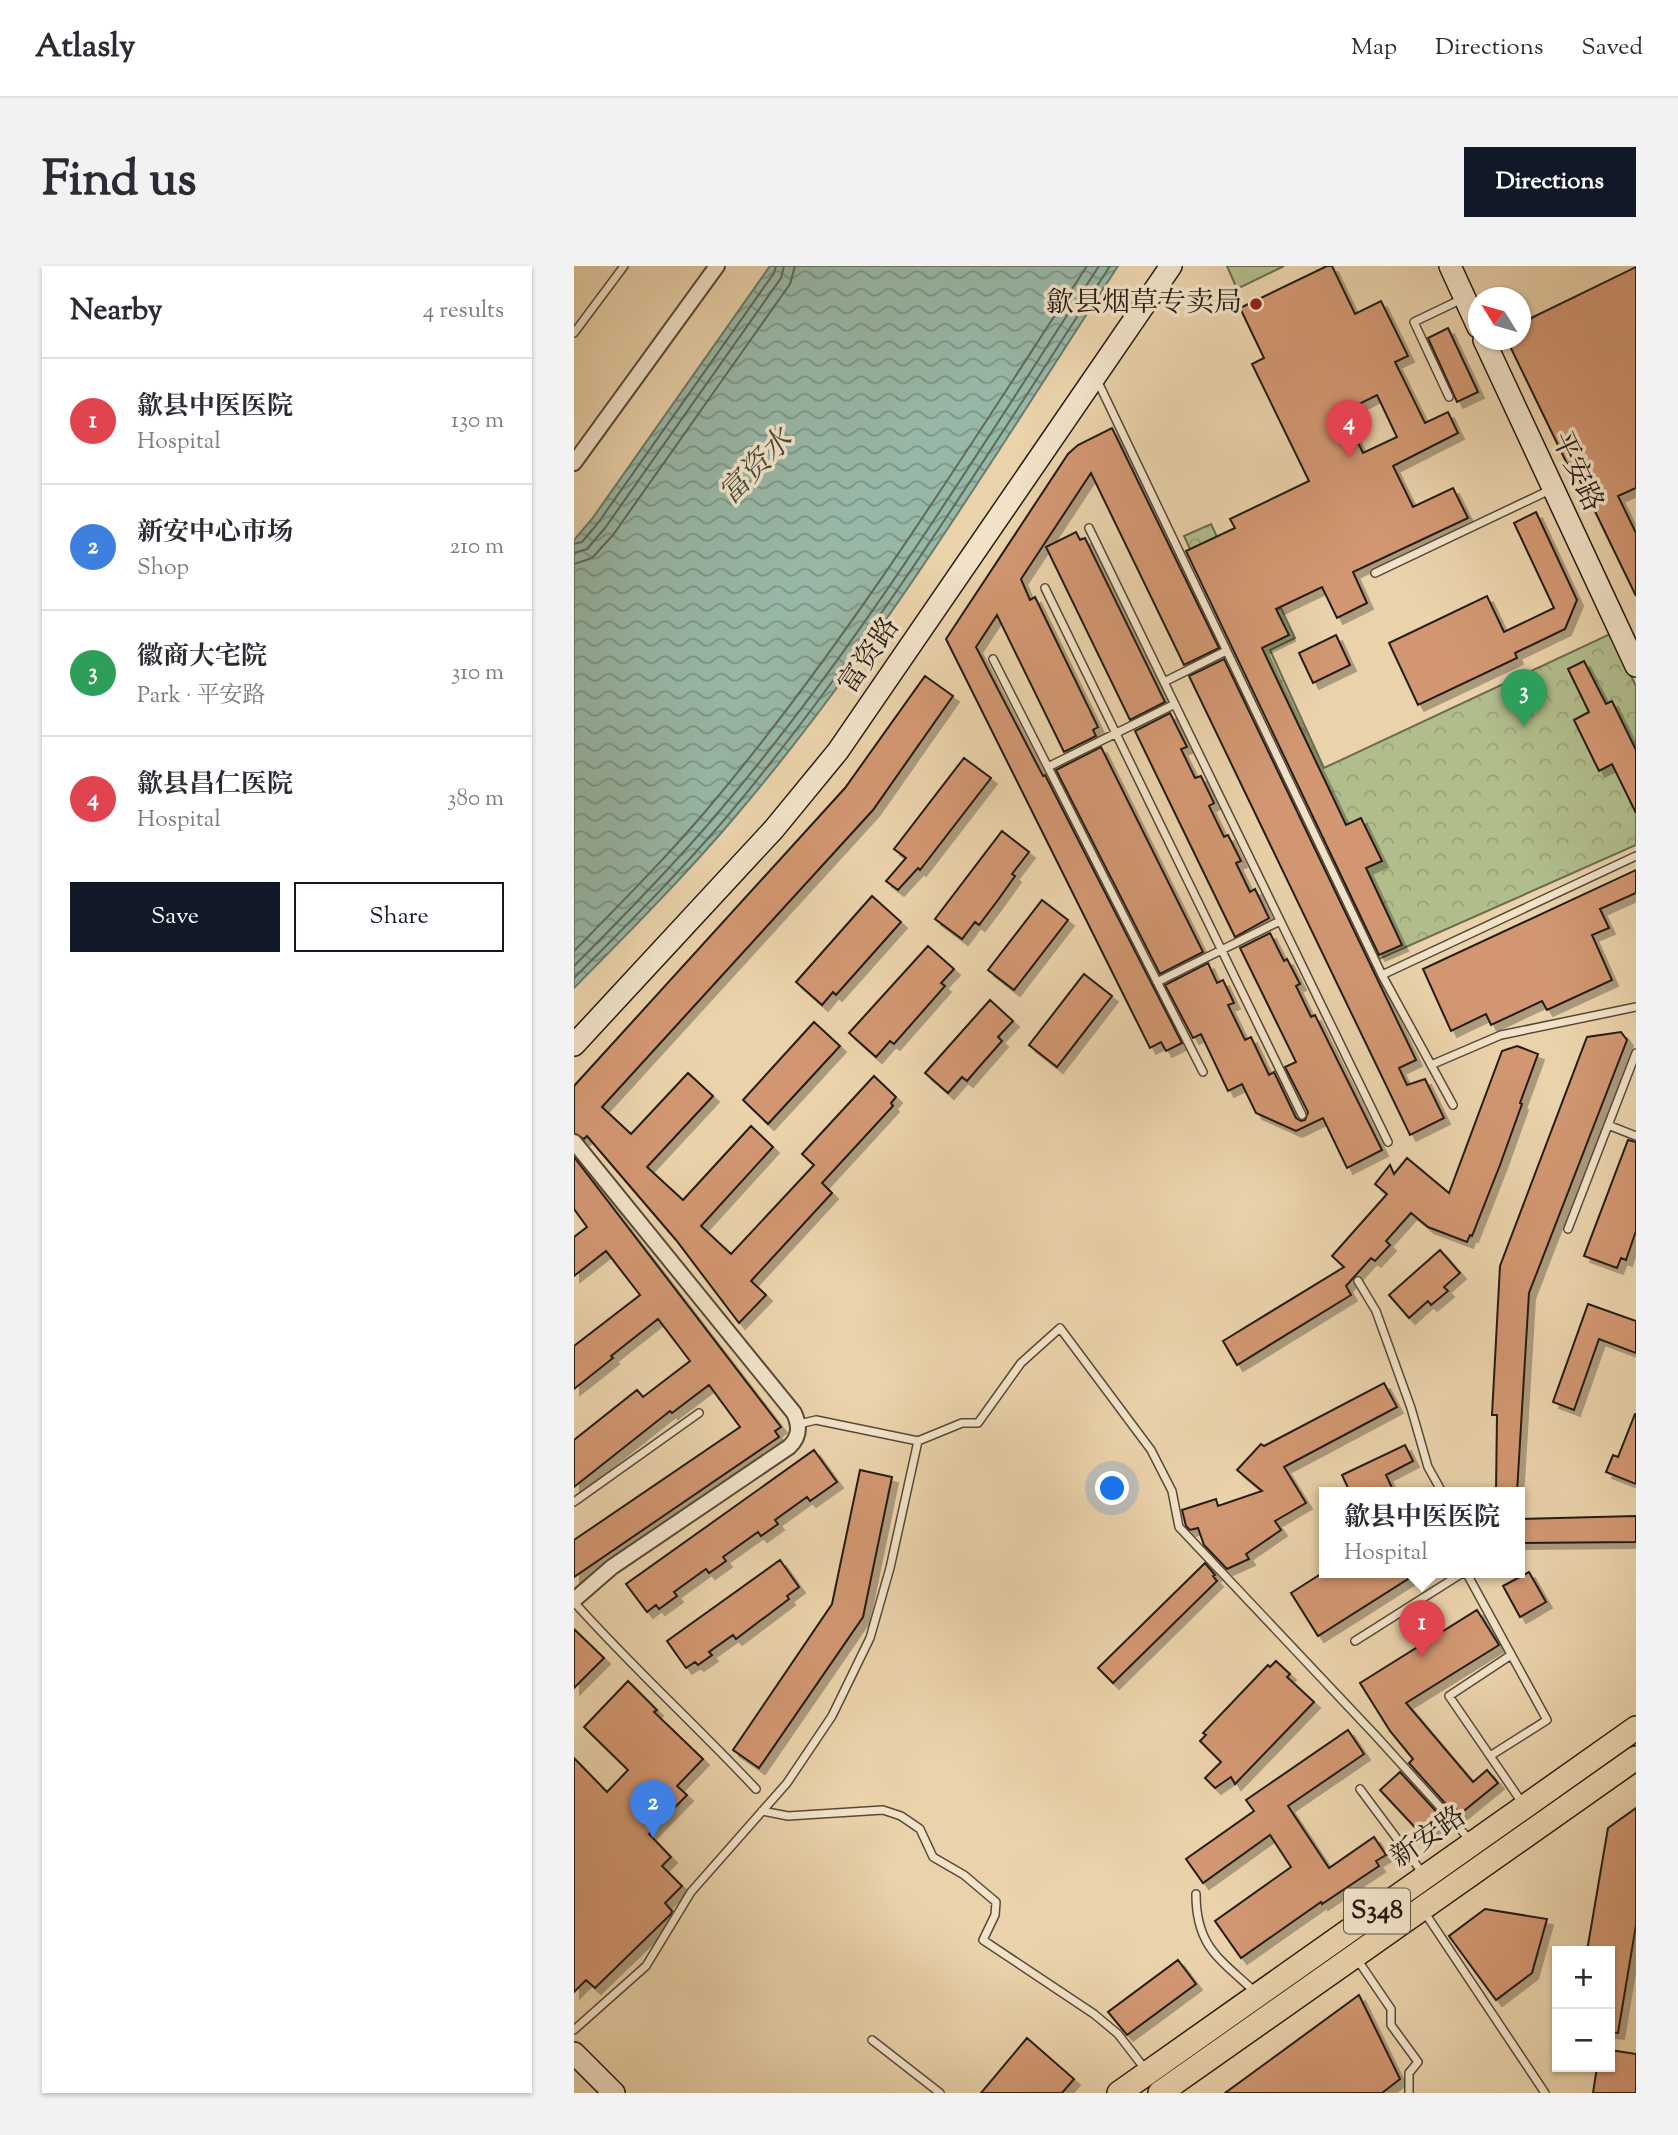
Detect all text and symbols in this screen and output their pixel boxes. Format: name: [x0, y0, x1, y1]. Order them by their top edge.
text: Atlasly: [35, 24, 135, 72]
text: Map: [1351, 31, 1397, 65]
text: Directions: [1435, 31, 1543, 65]
text: Saved: [1581, 31, 1643, 65]
text: Find us: [42, 147, 196, 217]
button: Directions: [1464, 147, 1636, 217]
place label: 歙县烟草专卖局: [1046, 284, 1242, 324]
north arrow: [1468, 287, 1531, 350]
text: Nearby: [70, 290, 162, 333]
text: 4 results: [423, 295, 504, 328]
marker: 歙县烟草专卖局: [1248, 296, 1264, 312]
text: 歙县中医医院: [137, 389, 293, 426]
pin: 4: [1326, 400, 1372, 458]
text: 1: [89, 405, 97, 438]
text: 130 m: [451, 405, 504, 438]
water label: 富资水: [710, 419, 806, 515]
street label: 平安路: [1540, 425, 1612, 519]
text: Hospital: [137, 426, 221, 459]
text: 新安中心市场: [137, 515, 293, 552]
text: 2: [88, 531, 98, 564]
text: 210 m: [450, 531, 504, 564]
text: Shop: [137, 552, 189, 585]
street label: 富资路: [830, 610, 910, 702]
text: 徽商大宅院: [137, 639, 267, 676]
text: 3: [88, 657, 98, 690]
text: 310 m: [451, 657, 504, 690]
pin: 3: [1501, 669, 1547, 727]
text: Park · 平安路: [137, 680, 266, 713]
text: 歙县昌仁医院: [137, 767, 293, 804]
text: 4: [87, 783, 99, 816]
text: 380 m: [447, 783, 504, 816]
text: Hospital: [137, 804, 221, 837]
button: Save: [70, 882, 280, 952]
button: Share: [294, 882, 504, 952]
your location: [1095, 1471, 1129, 1505]
popup: [1319, 1487, 1525, 1578]
text: 歙县中医医院: [1344, 1500, 1500, 1537]
text: Hospital: [1344, 1537, 1428, 1570]
pin: 1: [1399, 1600, 1445, 1658]
pin: 2: [630, 1780, 676, 1838]
street label: 新安路: [1383, 1798, 1475, 1878]
road number: S348: [1344, 1888, 1410, 1934]
map controls: [1552, 1946, 1615, 2072]
button: +: [1552, 1946, 1615, 2009]
button: −: [1552, 2009, 1615, 2072]

